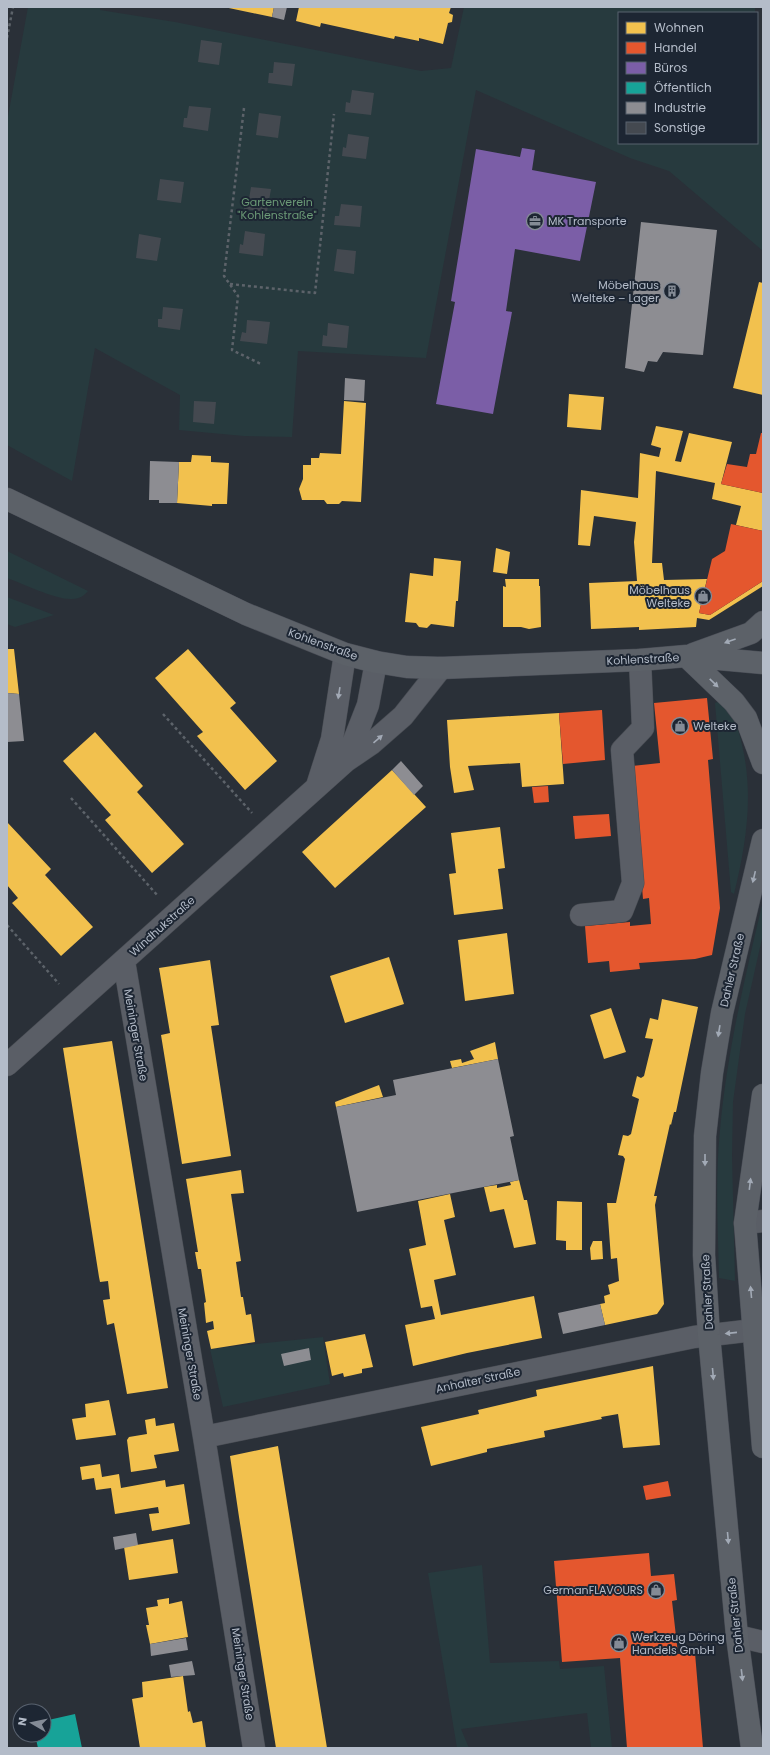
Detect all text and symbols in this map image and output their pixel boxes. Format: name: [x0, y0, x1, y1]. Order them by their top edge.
legend: [618, 12, 758, 144]
text: Wohnen: [654, 19, 704, 36]
text: Handel: [654, 39, 697, 56]
text: Büros: [654, 59, 687, 76]
text: Öffentlich: [654, 79, 712, 96]
text: Industrie: [654, 99, 706, 116]
text: Sonstige: [654, 119, 706, 136]
park label: Gartenverein "Kohlenstraße": [237, 194, 317, 223]
office icon: MK Transporte: [525, 211, 545, 231]
place label: MK Transporte: [548, 213, 627, 229]
place label: Möbelhaus Welteke – Lager: [572, 277, 659, 306]
building icon: Möbelhaus Welteke – Lager: [662, 281, 682, 301]
place label: Möbelhaus Welteke: [629, 582, 690, 611]
shop icon: Möbelhaus Welteke: [693, 586, 713, 606]
street label: Kohlenstraße: [286, 624, 360, 664]
one-way arrow: [723, 638, 735, 644]
street label: Kohlenstraße: [606, 649, 680, 669]
one-way arrow: [709, 678, 719, 688]
one-way arrow: [336, 687, 342, 699]
shop icon: Welteke: [670, 716, 690, 736]
place label: Welteke: [693, 718, 737, 734]
one-way arrow: [372, 734, 383, 743]
one-way arrow: [751, 872, 757, 884]
street label: Windhukstraße: [126, 892, 198, 960]
street label: Dahler Straße: [716, 931, 748, 1008]
street label: Meininger Straße: [120, 988, 152, 1083]
one-way arrow: [715, 1025, 721, 1037]
one-way arrow: [702, 1154, 708, 1167]
one-way arrow: [747, 1178, 753, 1190]
street label: Dahler Straße: [697, 1254, 717, 1330]
one-way arrow: [747, 1286, 754, 1298]
street label: Meininger Straße: [174, 1307, 206, 1402]
one-way arrow: [725, 1329, 737, 1336]
street label: Anhalter Straße: [434, 1363, 522, 1397]
one-way arrow: [709, 1368, 716, 1380]
one-way arrow: [725, 1532, 732, 1544]
street label: Dahler Straße: [723, 1577, 747, 1653]
shop icon: GermanFLAVOURS: [646, 1580, 666, 1600]
place label: GermanFLAVOURS: [543, 1582, 643, 1598]
street label: Meininger Straße: [228, 1627, 258, 1722]
place label: Werkzeug Döring Handels GmbH: [632, 1629, 725, 1658]
shop icon: Werkzeug Döring Handels GmbH: [609, 1633, 629, 1653]
one-way arrow: [739, 1669, 745, 1681]
north arrow: [12, 1703, 52, 1743]
text: N: [14, 1716, 31, 1727]

